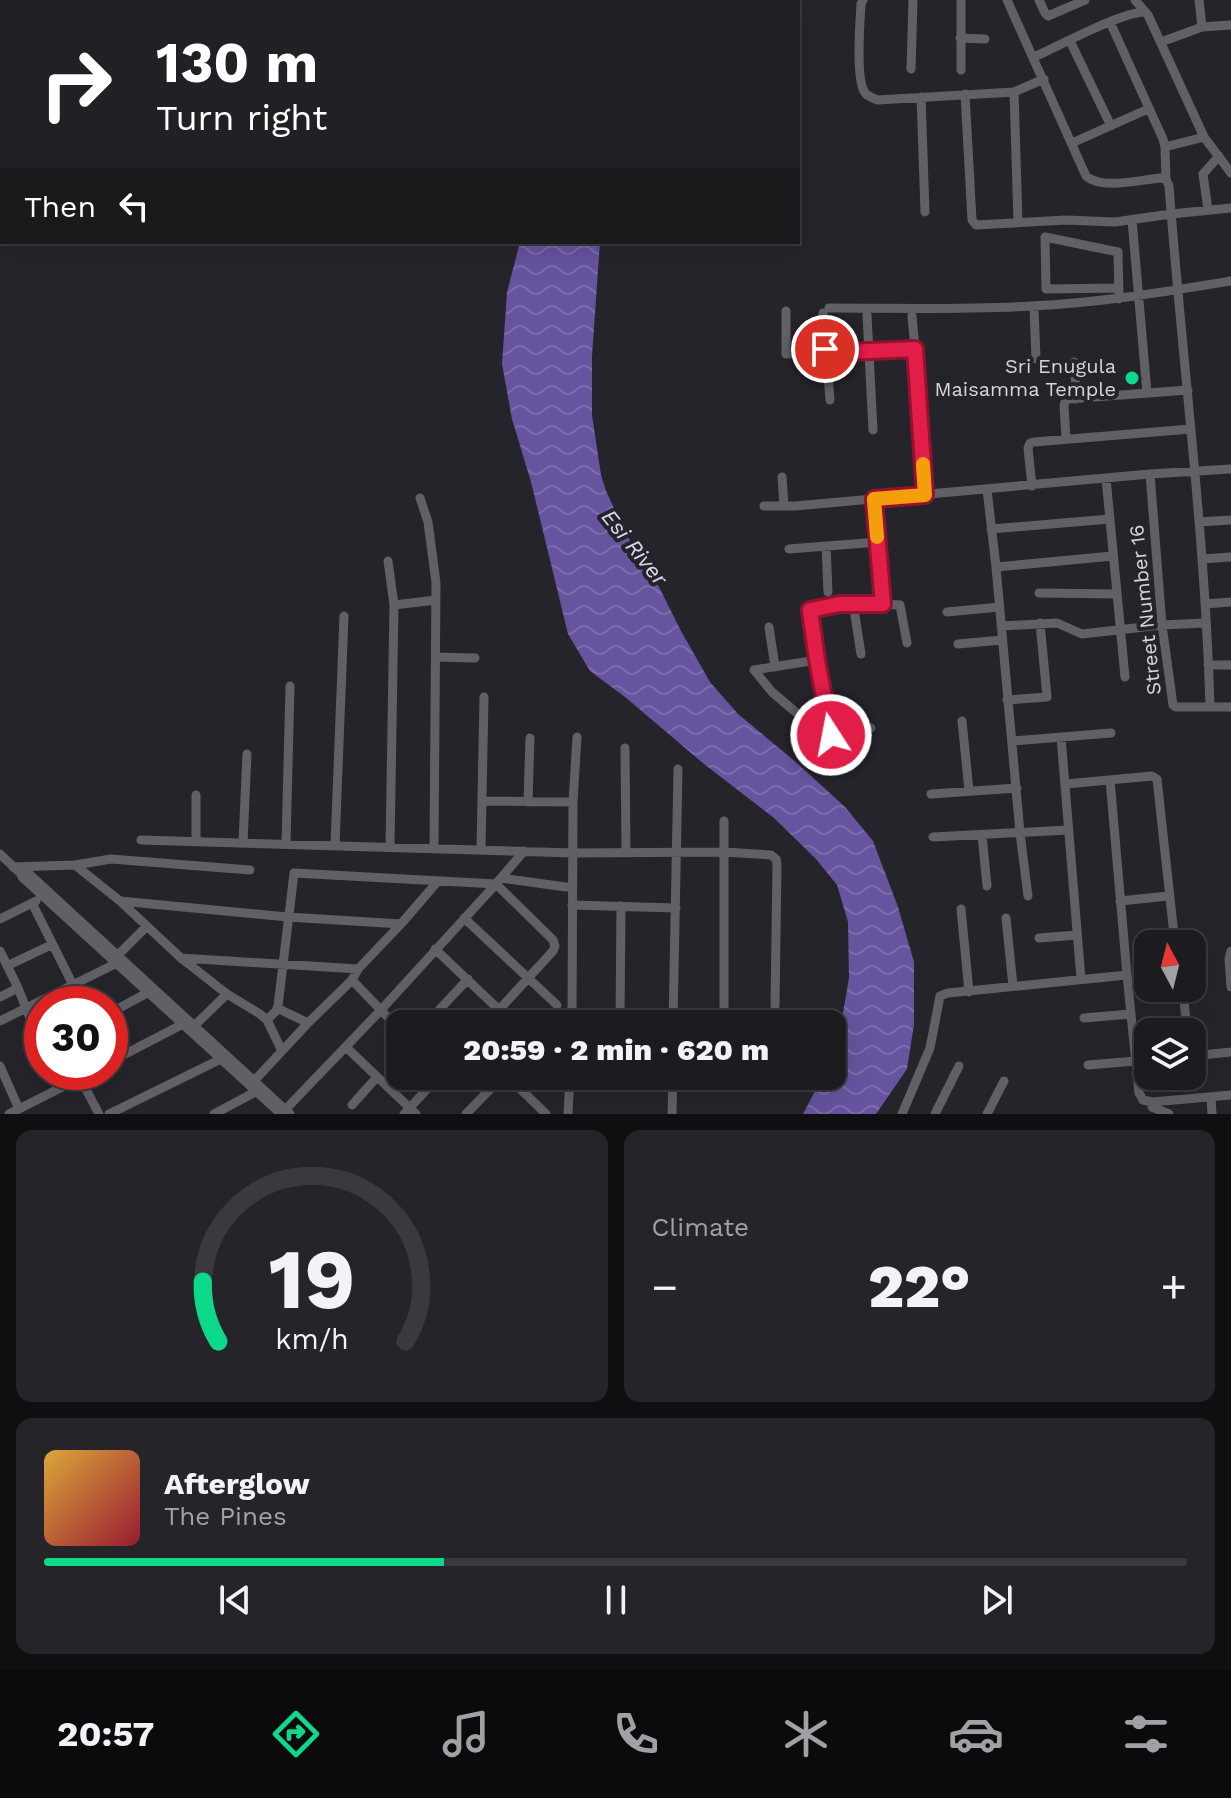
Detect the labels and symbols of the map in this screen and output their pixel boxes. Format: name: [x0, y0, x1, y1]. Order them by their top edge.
pin: [791, 315, 859, 383]
place label: Sri Enugula Maisamma Temple: [935, 354, 1116, 401]
marker: Sri Enugula Maisamma Temple: [1123, 369, 1141, 387]
water label: Esi River: [597, 504, 674, 591]
street label: Street Number 16: [1124, 524, 1166, 696]
position arrow: [789, 693, 873, 777]
north arrow: [1134, 930, 1206, 1002]
speed limit sign: 30: [24, 986, 128, 1090]

